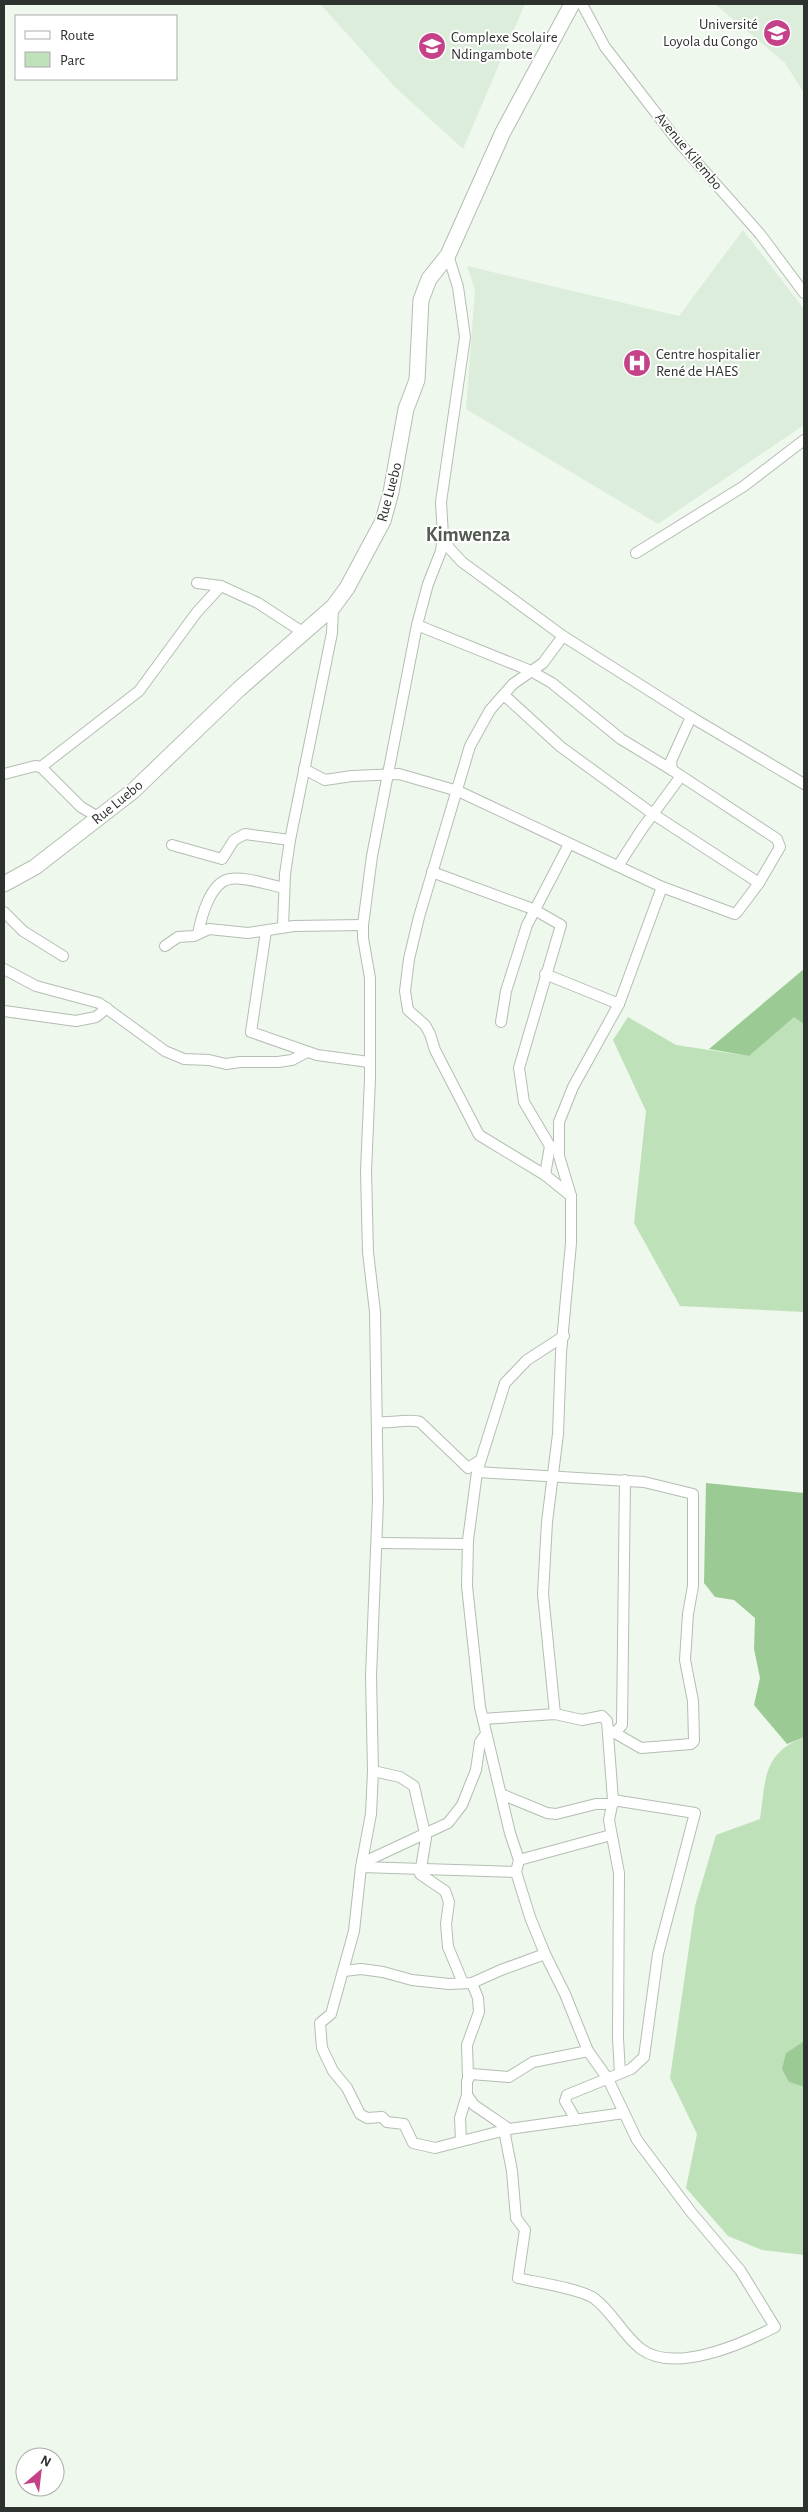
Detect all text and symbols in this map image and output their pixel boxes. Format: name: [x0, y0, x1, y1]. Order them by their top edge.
legend: [15, 15, 178, 80]
place label: Université Loyola du Congo: [663, 17, 758, 49]
school or university icon: Université Loyola du Congo: [762, 18, 792, 48]
text: Route: [60, 28, 94, 43]
place label: Complexe Scolaire Ndingambote: [451, 30, 558, 62]
school or university icon: Complexe Scolaire Ndingambote: [417, 31, 447, 61]
text: Parc: [60, 53, 85, 68]
street label: Avenue Kilembo: [652, 110, 725, 193]
place label: Centre hospitalier René de HAES: [656, 347, 760, 379]
hospital icon: Centre hospitalier René de HAES: [622, 348, 652, 378]
street label: Rue Luebo: [374, 461, 405, 523]
district label: Kimwenza: [426, 525, 511, 545]
street label: Rue Luebo: [89, 777, 146, 827]
north arrow: [15, 2447, 65, 2497]
text: N: [38, 2453, 53, 2470]

